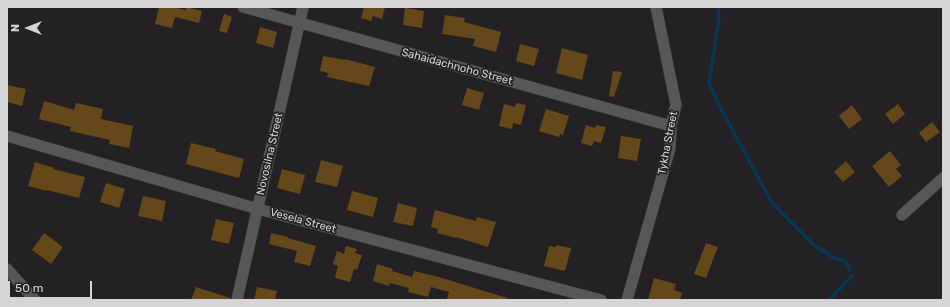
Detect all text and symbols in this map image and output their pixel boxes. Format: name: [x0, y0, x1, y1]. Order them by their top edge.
north arrow: [8, 8, 48, 48]
text: N: [9, 24, 22, 32]
street label: Sahaidachnoho Street: [400, 46, 514, 88]
street label: Tykha Street: [655, 110, 681, 176]
street label: Novosilna Street: [254, 112, 286, 196]
street label: Vesela Street: [269, 206, 337, 236]
scale bar: [10, 273, 94, 299]
text: 50 m: [15, 281, 43, 295]

